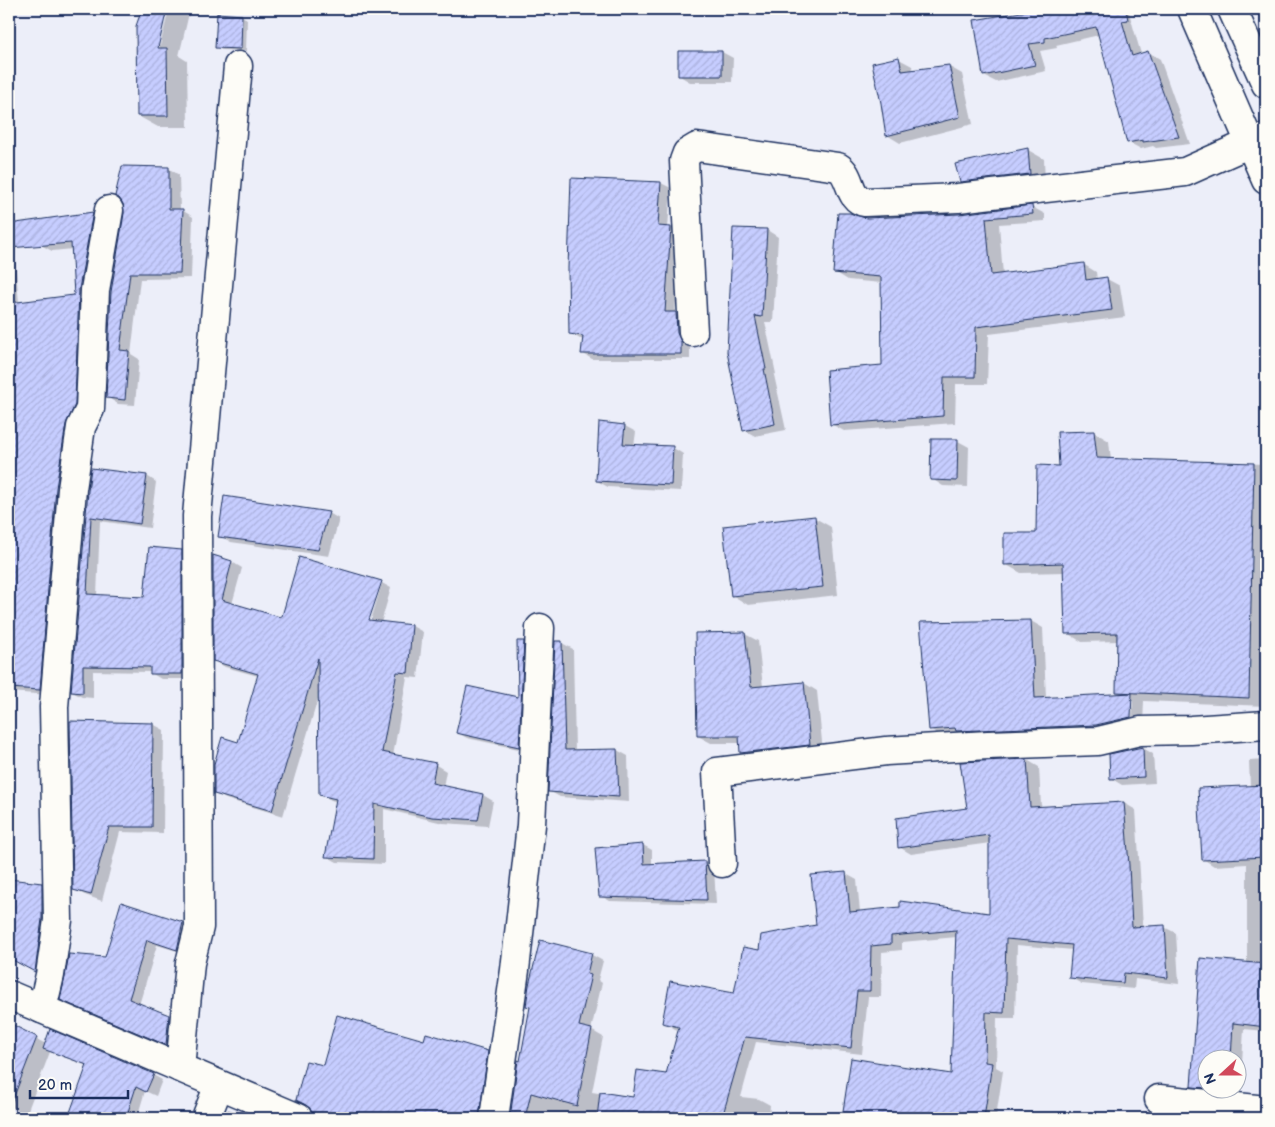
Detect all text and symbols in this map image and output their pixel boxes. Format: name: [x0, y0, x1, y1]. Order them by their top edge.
north arrow: [1198, 1050, 1248, 1100]
scale bar: [30, 1067, 128, 1099]
text: N: [1201, 1071, 1220, 1086]
text: 20 m: [38, 1076, 72, 1095]

